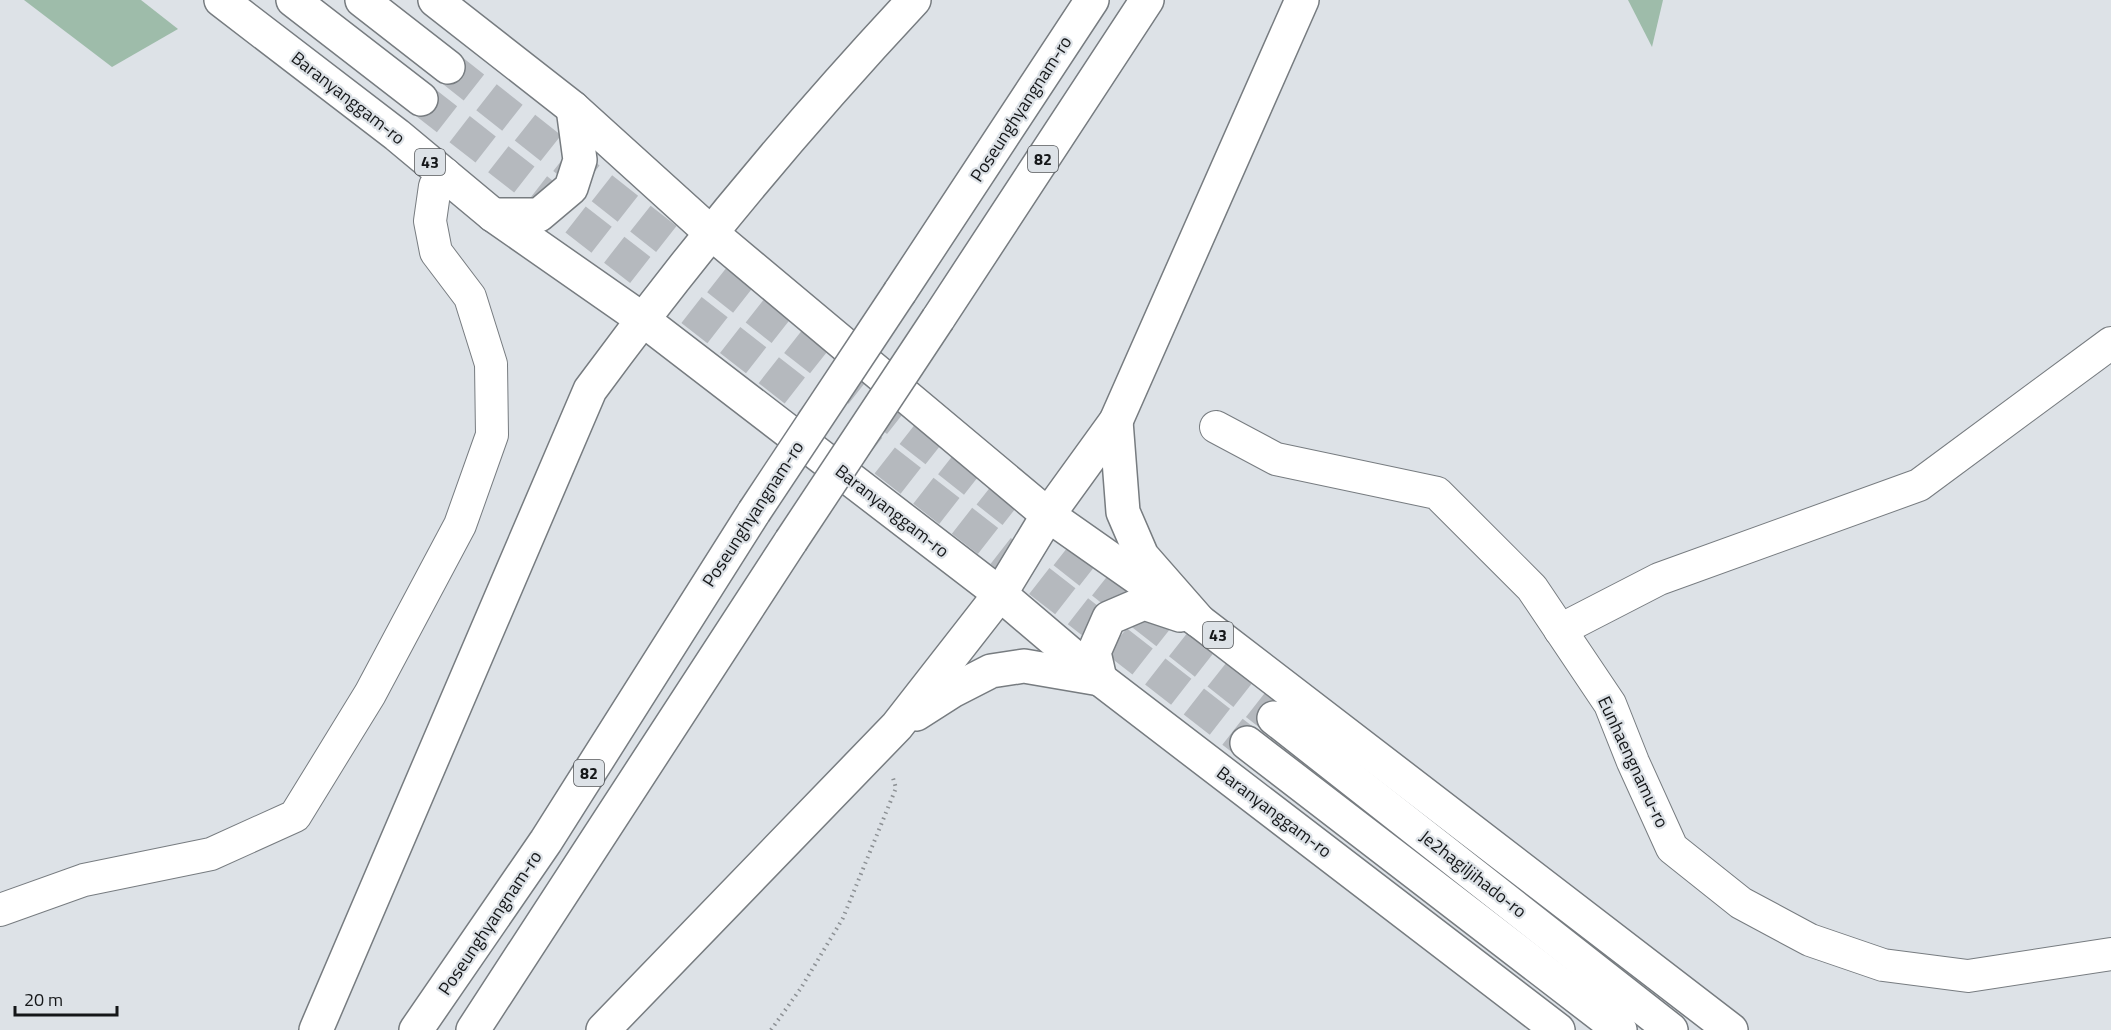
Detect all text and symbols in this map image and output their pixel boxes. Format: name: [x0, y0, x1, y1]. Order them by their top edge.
street label: Poseunghyangnam-ro: [963, 30, 1078, 187]
street label: Baranyanggam-ro: [286, 44, 411, 151]
road number: 82: [1028, 146, 1058, 172]
road number: 43: [415, 149, 445, 175]
street label: Poseunghyangnam-ro: [695, 435, 810, 592]
street label: Baranyanggam-ro: [830, 457, 955, 564]
road number: 43: [1203, 622, 1233, 648]
street label: Eunhaengnamu-ro: [1591, 692, 1676, 832]
street label: Baranyanggam-ro: [1211, 759, 1338, 864]
road number: 82: [574, 760, 604, 786]
street label: Je2hagiljihado-ro: [1414, 823, 1533, 924]
street label: Poseunghyangnam-ro: [431, 845, 548, 1000]
scale bar: [15, 979, 117, 1017]
text: 20 m: [24, 986, 63, 1013]

